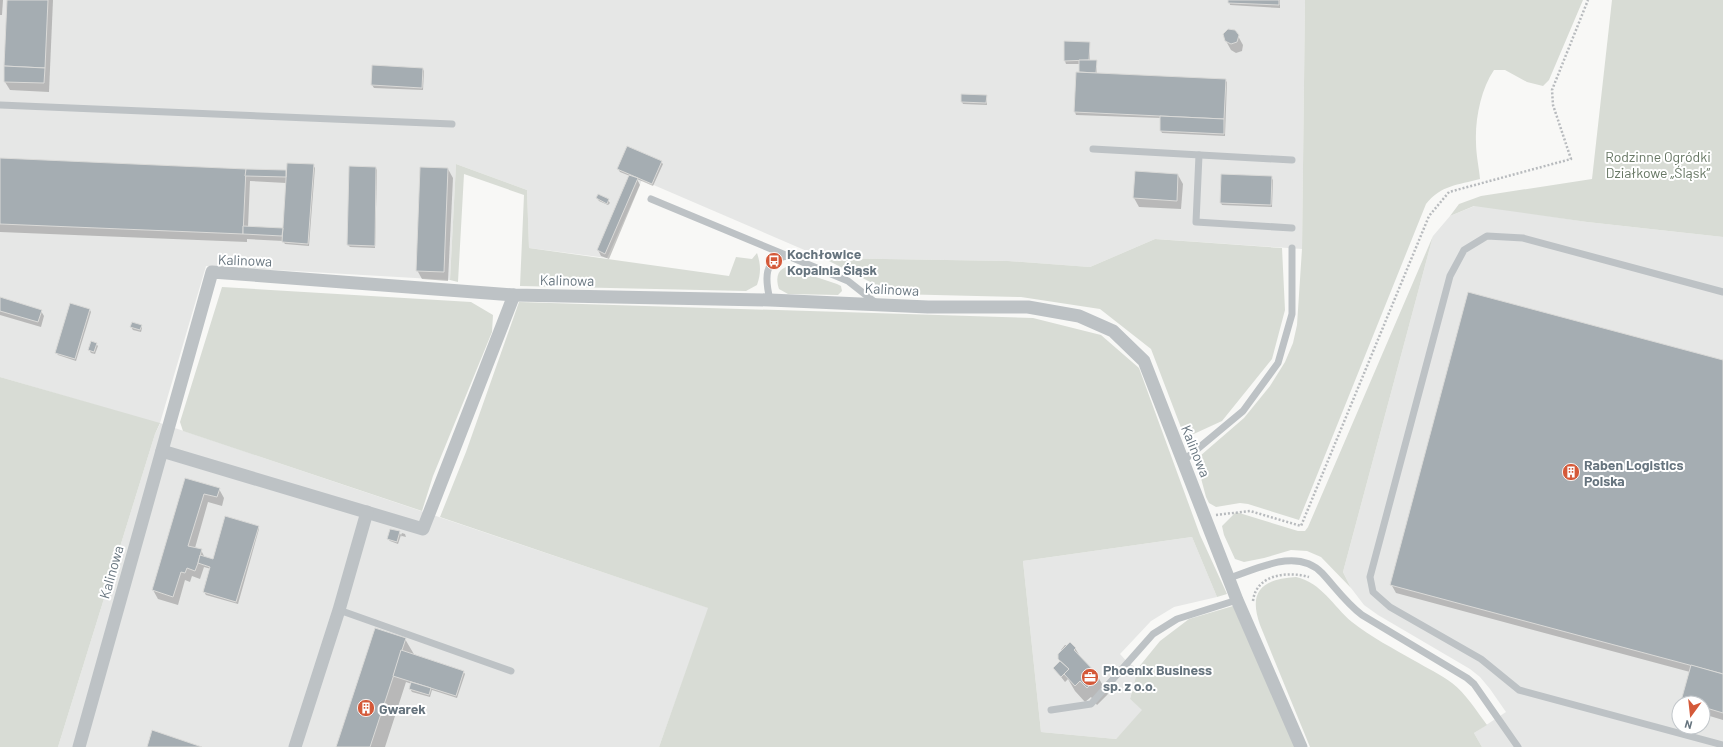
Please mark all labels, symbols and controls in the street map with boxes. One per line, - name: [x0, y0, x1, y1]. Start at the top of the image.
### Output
- park label: Rodzinne Ogródki Działkowe „Śląsk”: [1605, 148, 1711, 181]
- place label: Kochłowice Kopalnia Śląsk: [787, 245, 877, 278]
- street label: Kalinowa: [218, 251, 272, 269]
- bus stop icon: Kochłowice Kopalnia Śląsk: [764, 251, 784, 271]
- street label: Kalinowa: [540, 271, 594, 289]
- street label: Kalinowa: [864, 279, 920, 299]
- street label: Kalinowa: [1178, 423, 1214, 479]
- place label: Raben Logistics Polska: [1584, 456, 1684, 489]
- building icon: Raben Logistics Polska: [1561, 462, 1581, 482]
- street label: Kalinowa: [95, 544, 127, 600]
- place label: Phoenix Business sp. z o.o.: [1103, 661, 1212, 694]
- office icon: Phoenix Business sp. z o.o.: [1080, 667, 1100, 687]
- north arrow: [1671, 695, 1711, 735]
- building icon: Gwarek: [356, 698, 376, 718]
- place label: Gwarek: [379, 700, 426, 717]
- text: N: [1683, 718, 1694, 732]

